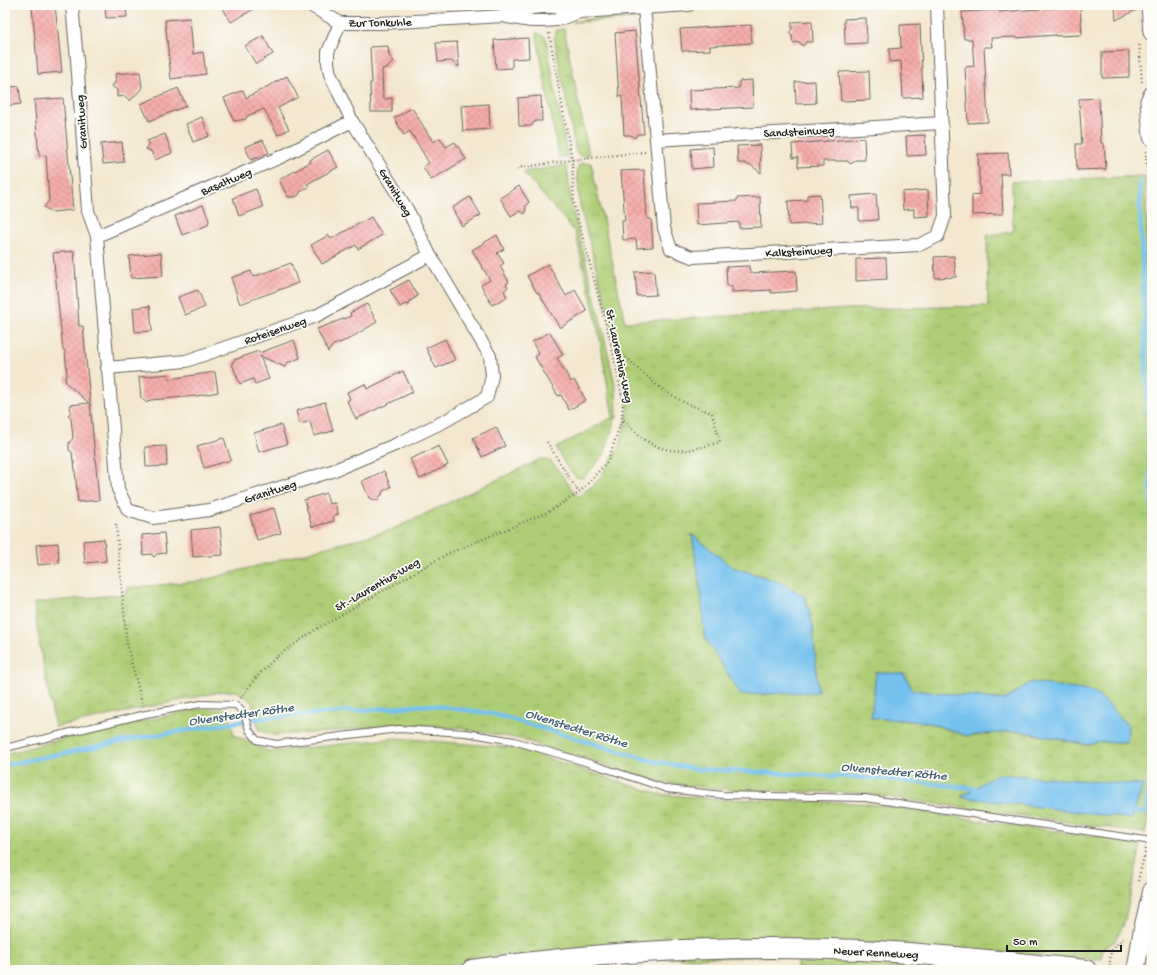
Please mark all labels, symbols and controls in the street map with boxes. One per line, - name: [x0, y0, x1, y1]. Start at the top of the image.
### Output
- street label: Zur Tonkuhle: [348, 16, 413, 32]
- street label: Granitweg: [74, 94, 92, 149]
- street label: Sandsteinweg: [763, 124, 835, 142]
- street label: Basaltweg: [198, 166, 254, 200]
- street label: Granitweg: [374, 166, 414, 220]
- street label: Kalksteinweg: [765, 244, 833, 262]
- street label: St.-Laurentius-Weg: [601, 308, 635, 405]
- street label: Roteisenweg: [243, 315, 309, 349]
- street label: Granitweg: [243, 478, 299, 508]
- street label: St.-Laurentius-Weg: [333, 556, 423, 616]
- water label: Olvenstedter Röthe: [188, 700, 296, 730]
- water label: Olvenstedter Röthe: [523, 707, 630, 752]
- water label: Olvenstedter Röthe: [840, 760, 949, 785]
- scale bar: [1007, 927, 1121, 953]
- text: 50 m: [1013, 936, 1038, 950]
- street label: Neuer Renneweg: [833, 945, 919, 963]

